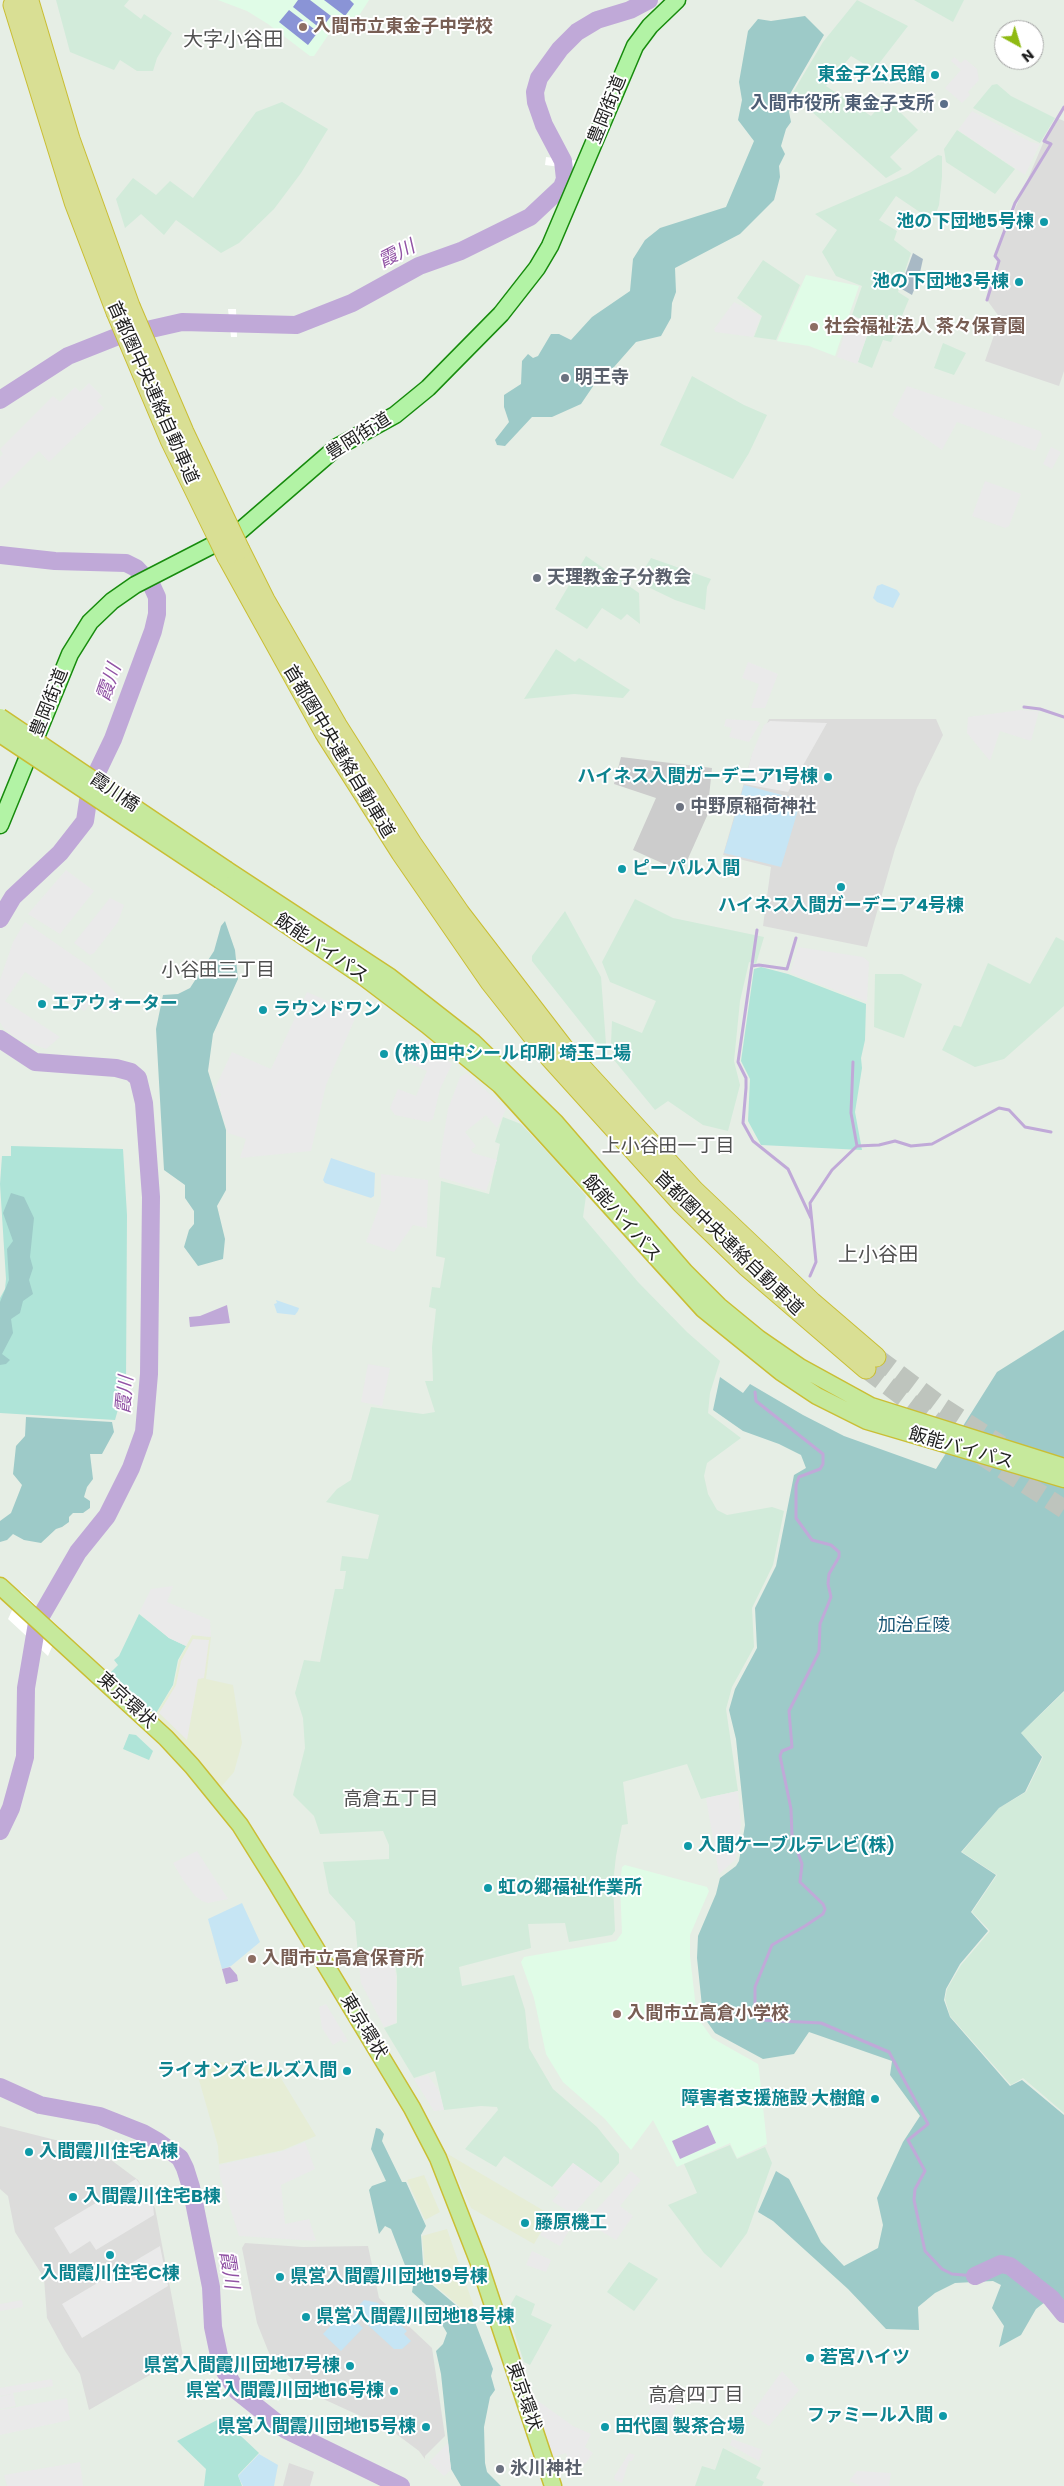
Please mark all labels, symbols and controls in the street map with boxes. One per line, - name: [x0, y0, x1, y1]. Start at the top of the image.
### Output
- place label: 入間市立東金子中学校: [313, 16, 493, 38]
- north arrow: [994, 20, 1044, 70]
- marker: 入間市立東金子中学校: [297, 21, 309, 33]
- district label: 大字小谷田: [183, 29, 283, 53]
- text: N: [1017, 45, 1038, 67]
- place label: 東金子公民館: [817, 64, 925, 86]
- marker: 東金子公民館: [929, 69, 941, 81]
- street label: 豊岡街道: [585, 73, 631, 147]
- place label: 入間市役所 東金子支所: [750, 93, 934, 115]
- marker: 入間市役所 東金子支所: [938, 98, 950, 110]
- place label: 池の下団地5号棟: [896, 211, 1034, 233]
- marker: 池の下団地5号棟: [1038, 216, 1050, 228]
- water label: 霞川: [375, 236, 419, 274]
- place label: 池の下団地3号棟: [872, 271, 1009, 293]
- marker: 池の下団地3号棟: [1013, 276, 1025, 288]
- street label: 首都圏中央連絡自動車道: [102, 298, 202, 488]
- place label: 社会福祉法人 茶々保育園: [824, 316, 1026, 338]
- marker: 社会福祉法人 茶々保育園: [808, 321, 820, 333]
- place label: 明王寺: [575, 367, 629, 389]
- marker: 明王寺: [559, 372, 571, 384]
- street label: 豊岡街道: [323, 409, 395, 465]
- place label: 天理教金子分教会: [547, 567, 691, 589]
- marker: 天理教金子分教会: [531, 572, 543, 584]
- water label: 霞川: [93, 661, 127, 705]
- street label: 首都圏中央連絡自動車道: [278, 662, 398, 842]
- street label: 豊岡街道: [27, 666, 73, 740]
- place label: ハイネス入間ガーデニア1号棟: [577, 766, 818, 788]
- street label: 霞川橋: [86, 769, 142, 817]
- marker: ハイネス入間ガーデニア1号棟: [822, 771, 834, 783]
- place label: 中野原稲荷神社: [690, 796, 816, 818]
- marker: 中野原稲荷神社: [674, 801, 686, 813]
- place label: ピーパル入間: [632, 858, 740, 880]
- marker: ピーパル入間: [616, 863, 628, 875]
- marker: ハイネス入間ガーデニア4号棟: [835, 881, 847, 893]
- place label: ハイネス入間ガーデニア4号棟: [718, 895, 964, 917]
- street label: 飯能バイパス: [270, 910, 372, 988]
- district label: 小谷田三丁目: [161, 960, 275, 982]
- place label: エアウォーター: [52, 993, 178, 1015]
- marker: エアウォーター: [36, 998, 48, 1010]
- place label: ラウンドワン: [273, 999, 381, 1021]
- marker: ラウンドワン: [257, 1004, 269, 1016]
- place label: (株)田中シール印刷 埼玉工場: [394, 1043, 631, 1065]
- marker: (株)田中シール印刷 埼玉工場: [378, 1048, 390, 1060]
- district label: 上小谷田一丁目: [602, 1136, 734, 1158]
- street label: 首都圏中央連絡自動車道: [649, 1167, 807, 1321]
- street label: 飯能バイパス: [577, 1171, 665, 1267]
- district label: 上小谷田: [838, 1244, 918, 1268]
- water label: 霞川: [113, 1375, 139, 1415]
- street label: 飯能バイパス: [906, 1424, 1016, 1474]
- park label: 加治丘陵: [878, 1615, 950, 1637]
- street label: 東京環状: [92, 1669, 160, 1733]
- district label: 高倉五丁目: [344, 1789, 438, 1811]
- place label: 入間ケーブルテレビ(株): [698, 1835, 895, 1857]
- marker: 入間ケーブルテレビ(株): [682, 1840, 694, 1852]
- place label: 虹の郷福祉作業所: [498, 1877, 642, 1899]
- marker: 虹の郷福祉作業所: [482, 1882, 494, 1894]
- place label: 入間市立高倉保育所: [262, 1948, 424, 1970]
- marker: 入間市立高倉保育所: [246, 1953, 258, 1965]
- street label: 東京環状: [335, 1991, 391, 2063]
- place label: 入間市立高倉小学校: [627, 2003, 789, 2025]
- marker: 入間市立高倉小学校: [611, 2008, 623, 2020]
- place label: ライオンズヒルズ入間: [157, 2060, 337, 2082]
- marker: ライオンズヒルズ入間: [341, 2065, 353, 2077]
- place label: 障害者支援施設 大樹館: [681, 2088, 865, 2110]
- marker: 障害者支援施設 大樹館: [869, 2093, 881, 2105]
- place label: 入間霞川住宅A棟: [39, 2141, 178, 2163]
- marker: 入間霞川住宅A棟: [23, 2146, 35, 2158]
- place label: 入間霞川住宅B棟: [83, 2186, 221, 2208]
- marker: 入間霞川住宅B棟: [67, 2191, 79, 2203]
- place label: 藤原機工: [535, 2212, 607, 2234]
- marker: 藤原機工: [519, 2217, 531, 2229]
- marker: 入間霞川住宅C棟: [104, 2249, 116, 2261]
- water label: 霞川: [214, 2249, 242, 2291]
- place label: 入間霞川住宅C棟: [40, 2263, 180, 2285]
- place label: 県営入間霞川団地19号棟: [290, 2266, 488, 2288]
- marker: 県営入間霞川団地19号棟: [274, 2271, 286, 2283]
- place label: 県営入間霞川団地18号棟: [316, 2306, 514, 2328]
- marker: 県営入間霞川団地18号棟: [300, 2311, 312, 2323]
- place label: 若宮ハイツ: [820, 2347, 910, 2369]
- marker: 若宮ハイツ: [804, 2352, 816, 2364]
- place label: 県営入間霞川団地17号棟: [144, 2355, 340, 2377]
- street label: 東京環状: [501, 2359, 545, 2435]
- marker: 県営入間霞川団地17号棟: [344, 2360, 356, 2372]
- place label: 県営入間霞川団地16号棟: [186, 2380, 384, 2402]
- marker: 県営入間霞川団地16号棟: [388, 2385, 400, 2397]
- district label: 高倉四丁目: [649, 2385, 743, 2407]
- place label: ファミール入間: [807, 2405, 933, 2427]
- marker: ファミール入間: [937, 2410, 949, 2422]
- place label: 県営入間霞川団地15号棟: [218, 2416, 416, 2438]
- place label: 田代園 製茶合場: [615, 2416, 745, 2438]
- marker: 県営入間霞川団地15号棟: [420, 2421, 432, 2433]
- marker: 田代園 製茶合場: [599, 2421, 611, 2433]
- place label: 氷川神社: [510, 2458, 582, 2480]
- marker: 氷川神社: [494, 2463, 506, 2475]

